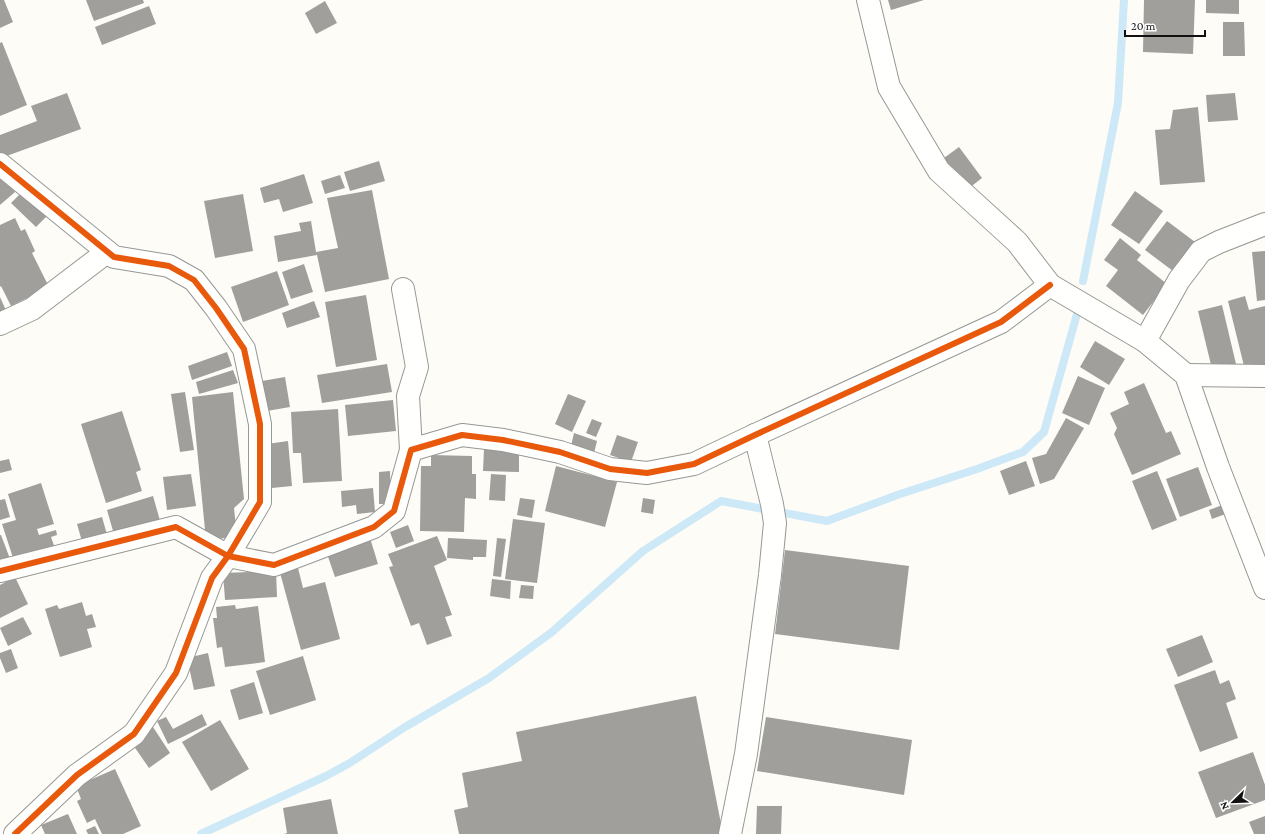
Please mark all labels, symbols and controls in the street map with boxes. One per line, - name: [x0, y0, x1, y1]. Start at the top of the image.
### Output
- scale bar: [1125, 12, 1205, 38]
- text: 20 m: [1131, 19, 1156, 33]
- north arrow: [1213, 782, 1253, 822]
- text: N: [1217, 800, 1231, 812]

